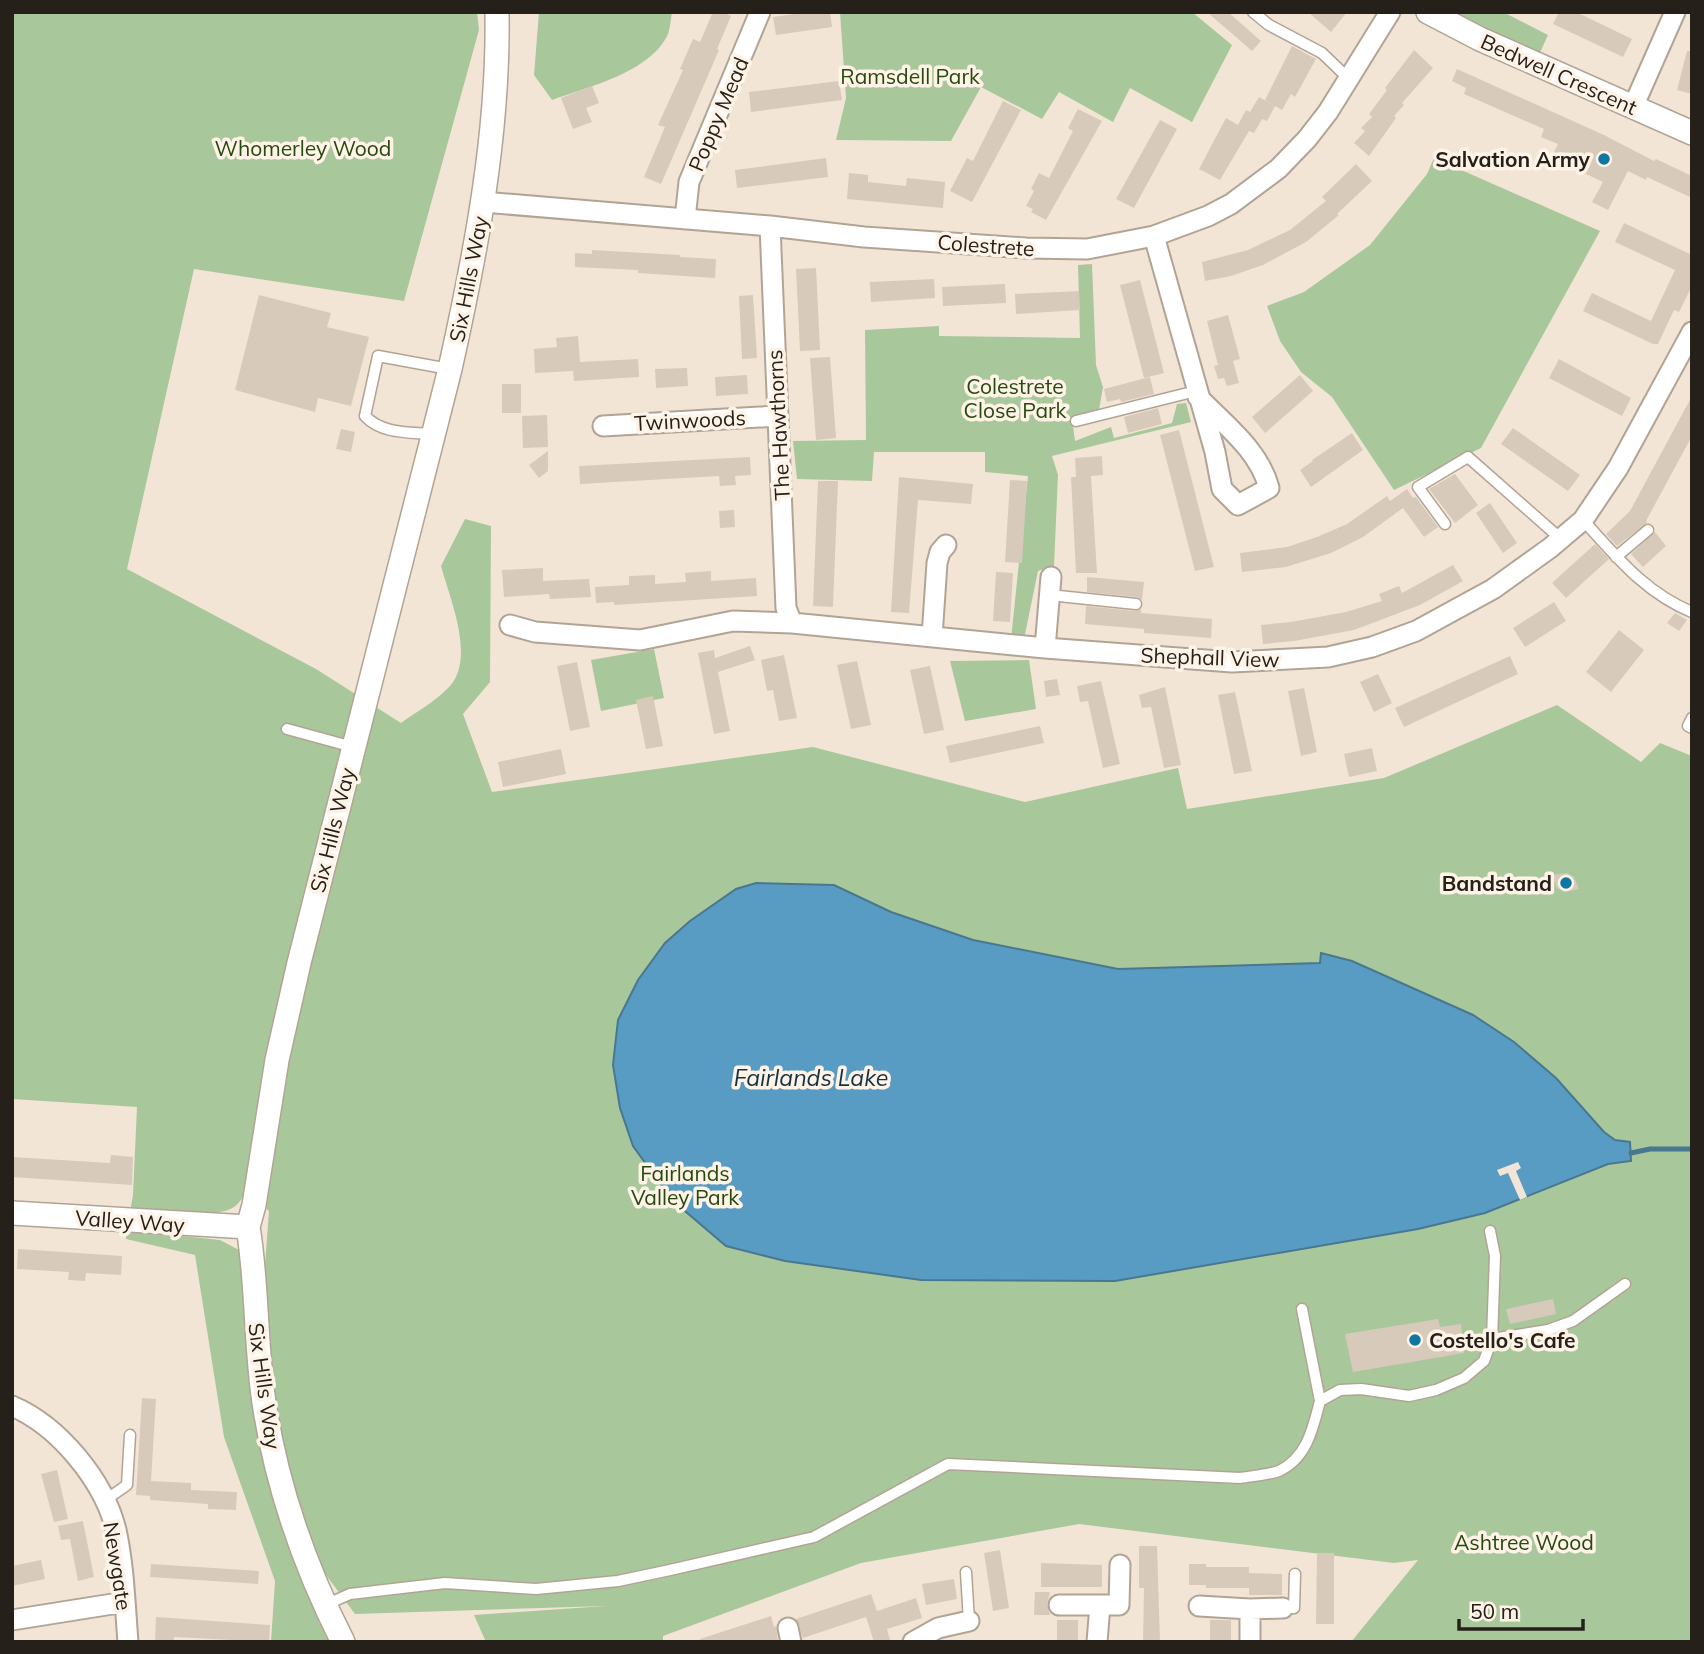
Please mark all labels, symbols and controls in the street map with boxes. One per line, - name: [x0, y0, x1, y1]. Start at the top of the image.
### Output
- street label: Bedwell Crescent: [1477, 28, 1641, 120]
- street label: Poppy Mead: [682, 53, 754, 175]
- park label: Ramsdell Park: [840, 63, 980, 89]
- park label: Whomerley Wood: [215, 135, 391, 161]
- place label: Salvation Army: [1435, 146, 1591, 172]
- marker: Salvation Army: [1596, 151, 1612, 167]
- street label: Six Hills Way: [443, 214, 493, 344]
- street label: Colestrete: [937, 229, 1035, 261]
- street label: The Hawthorns: [761, 349, 795, 501]
- park label: Colestrete Close Park: [964, 373, 1067, 423]
- street label: Twinwoods: [633, 404, 747, 436]
- street label: Shephall View: [1140, 642, 1280, 672]
- street label: Six Hills Way: [304, 765, 360, 895]
- place label: Bandstand: [1442, 870, 1552, 896]
- marker: Bandstand: [1558, 875, 1574, 891]
- water label: Fairlands Lake: [734, 1063, 888, 1092]
- park label: Fairlands Valley Park: [631, 1160, 739, 1210]
- street label: Valley Way: [74, 1204, 186, 1238]
- street label: Six Hills Way: [243, 1321, 287, 1451]
- place label: Costello's Cafe: [1429, 1327, 1576, 1353]
- marker: Costello's Cafe: [1407, 1332, 1423, 1348]
- street label: Newgate: [98, 1520, 138, 1612]
- park label: Ashtree Wood: [1454, 1529, 1594, 1555]
- scale bar: [1459, 1588, 1583, 1632]
- text: 50 m: [1470, 1598, 1519, 1624]

